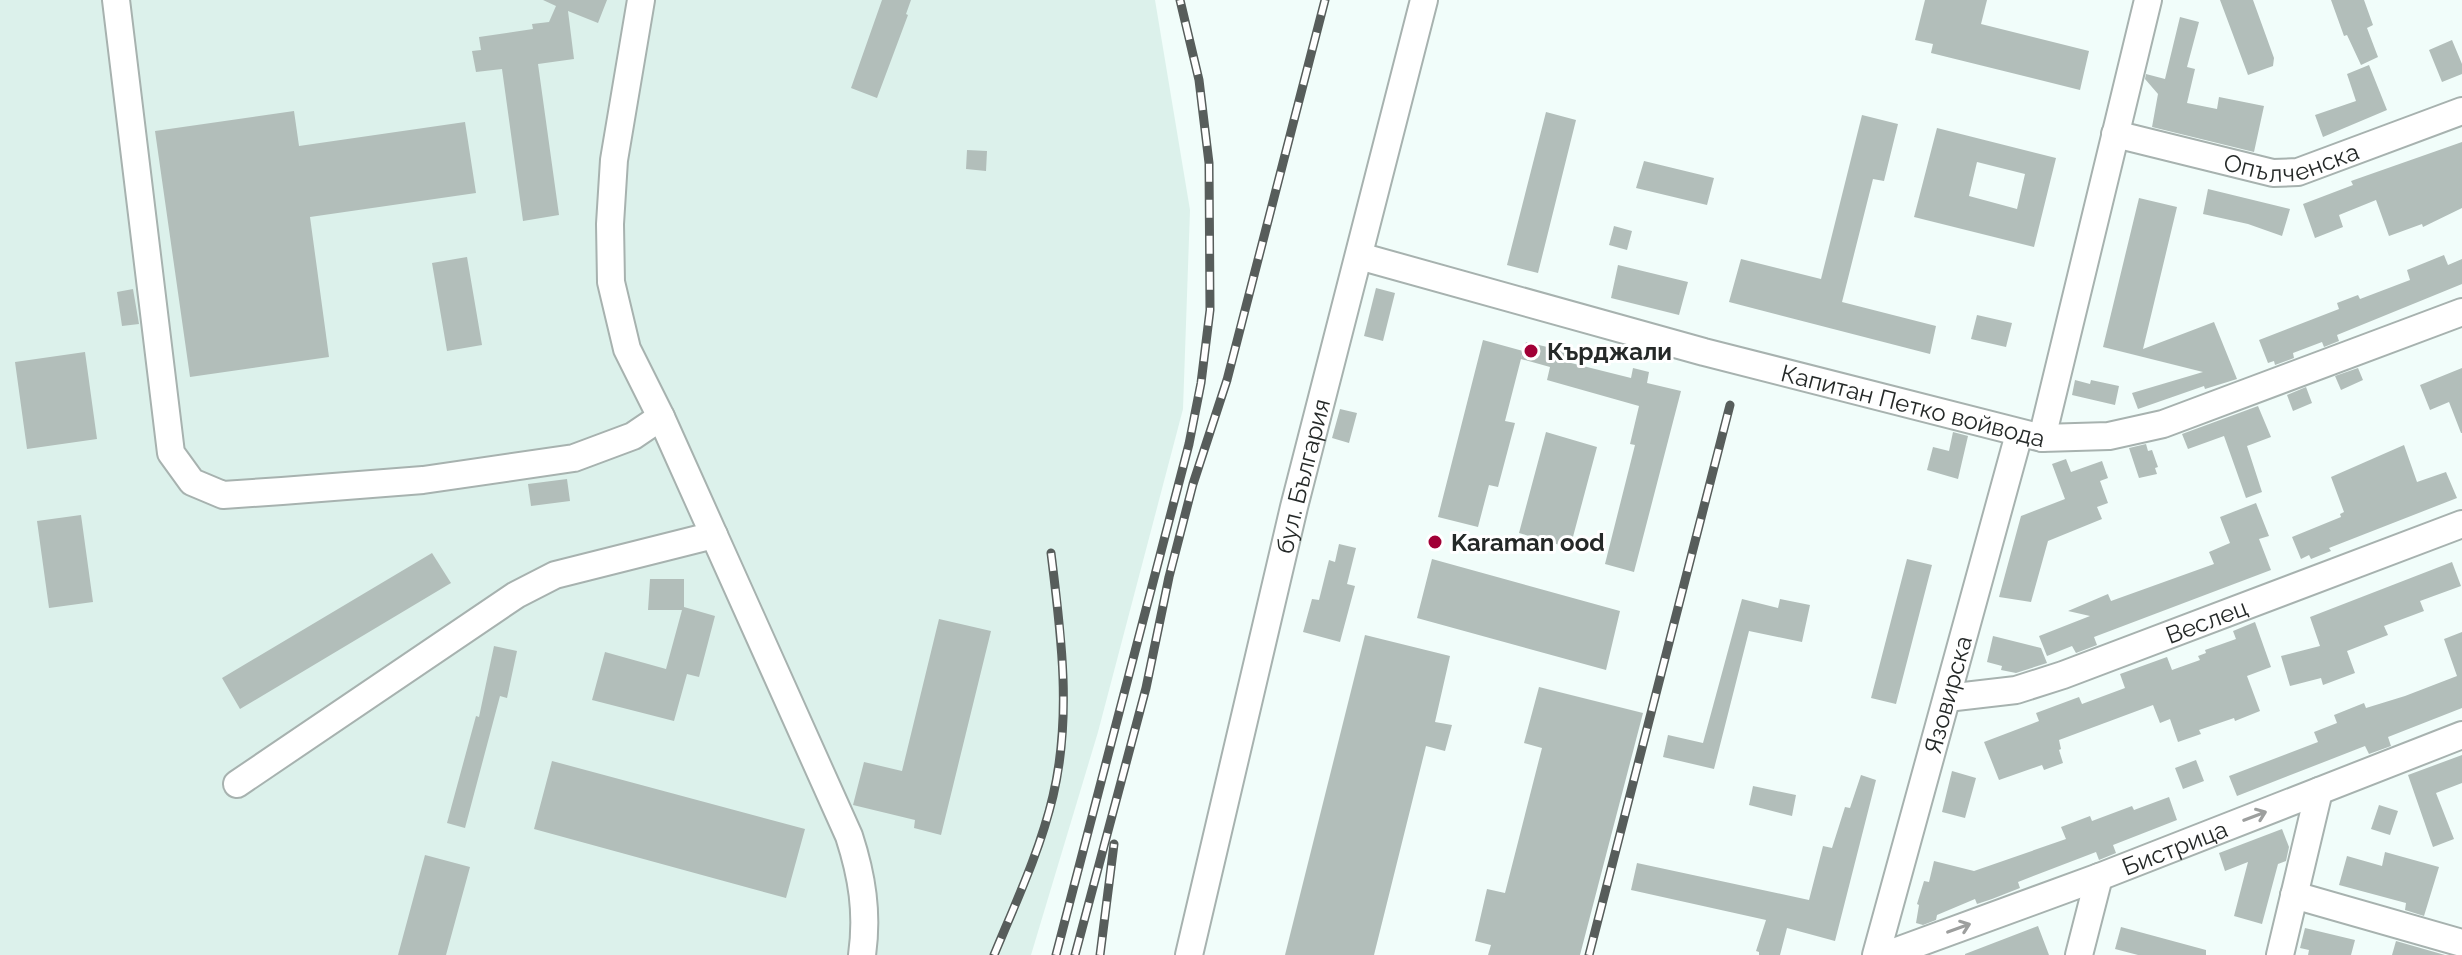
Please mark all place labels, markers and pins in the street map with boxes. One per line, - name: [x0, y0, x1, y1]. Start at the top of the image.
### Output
- place label: Кърджали: [1547, 337, 1672, 366]
- marker: Кърджали: [1522, 342, 1540, 360]
- place label: Karaman ood: [1451, 528, 1605, 557]
- marker: Karaman ood: [1426, 533, 1444, 551]

